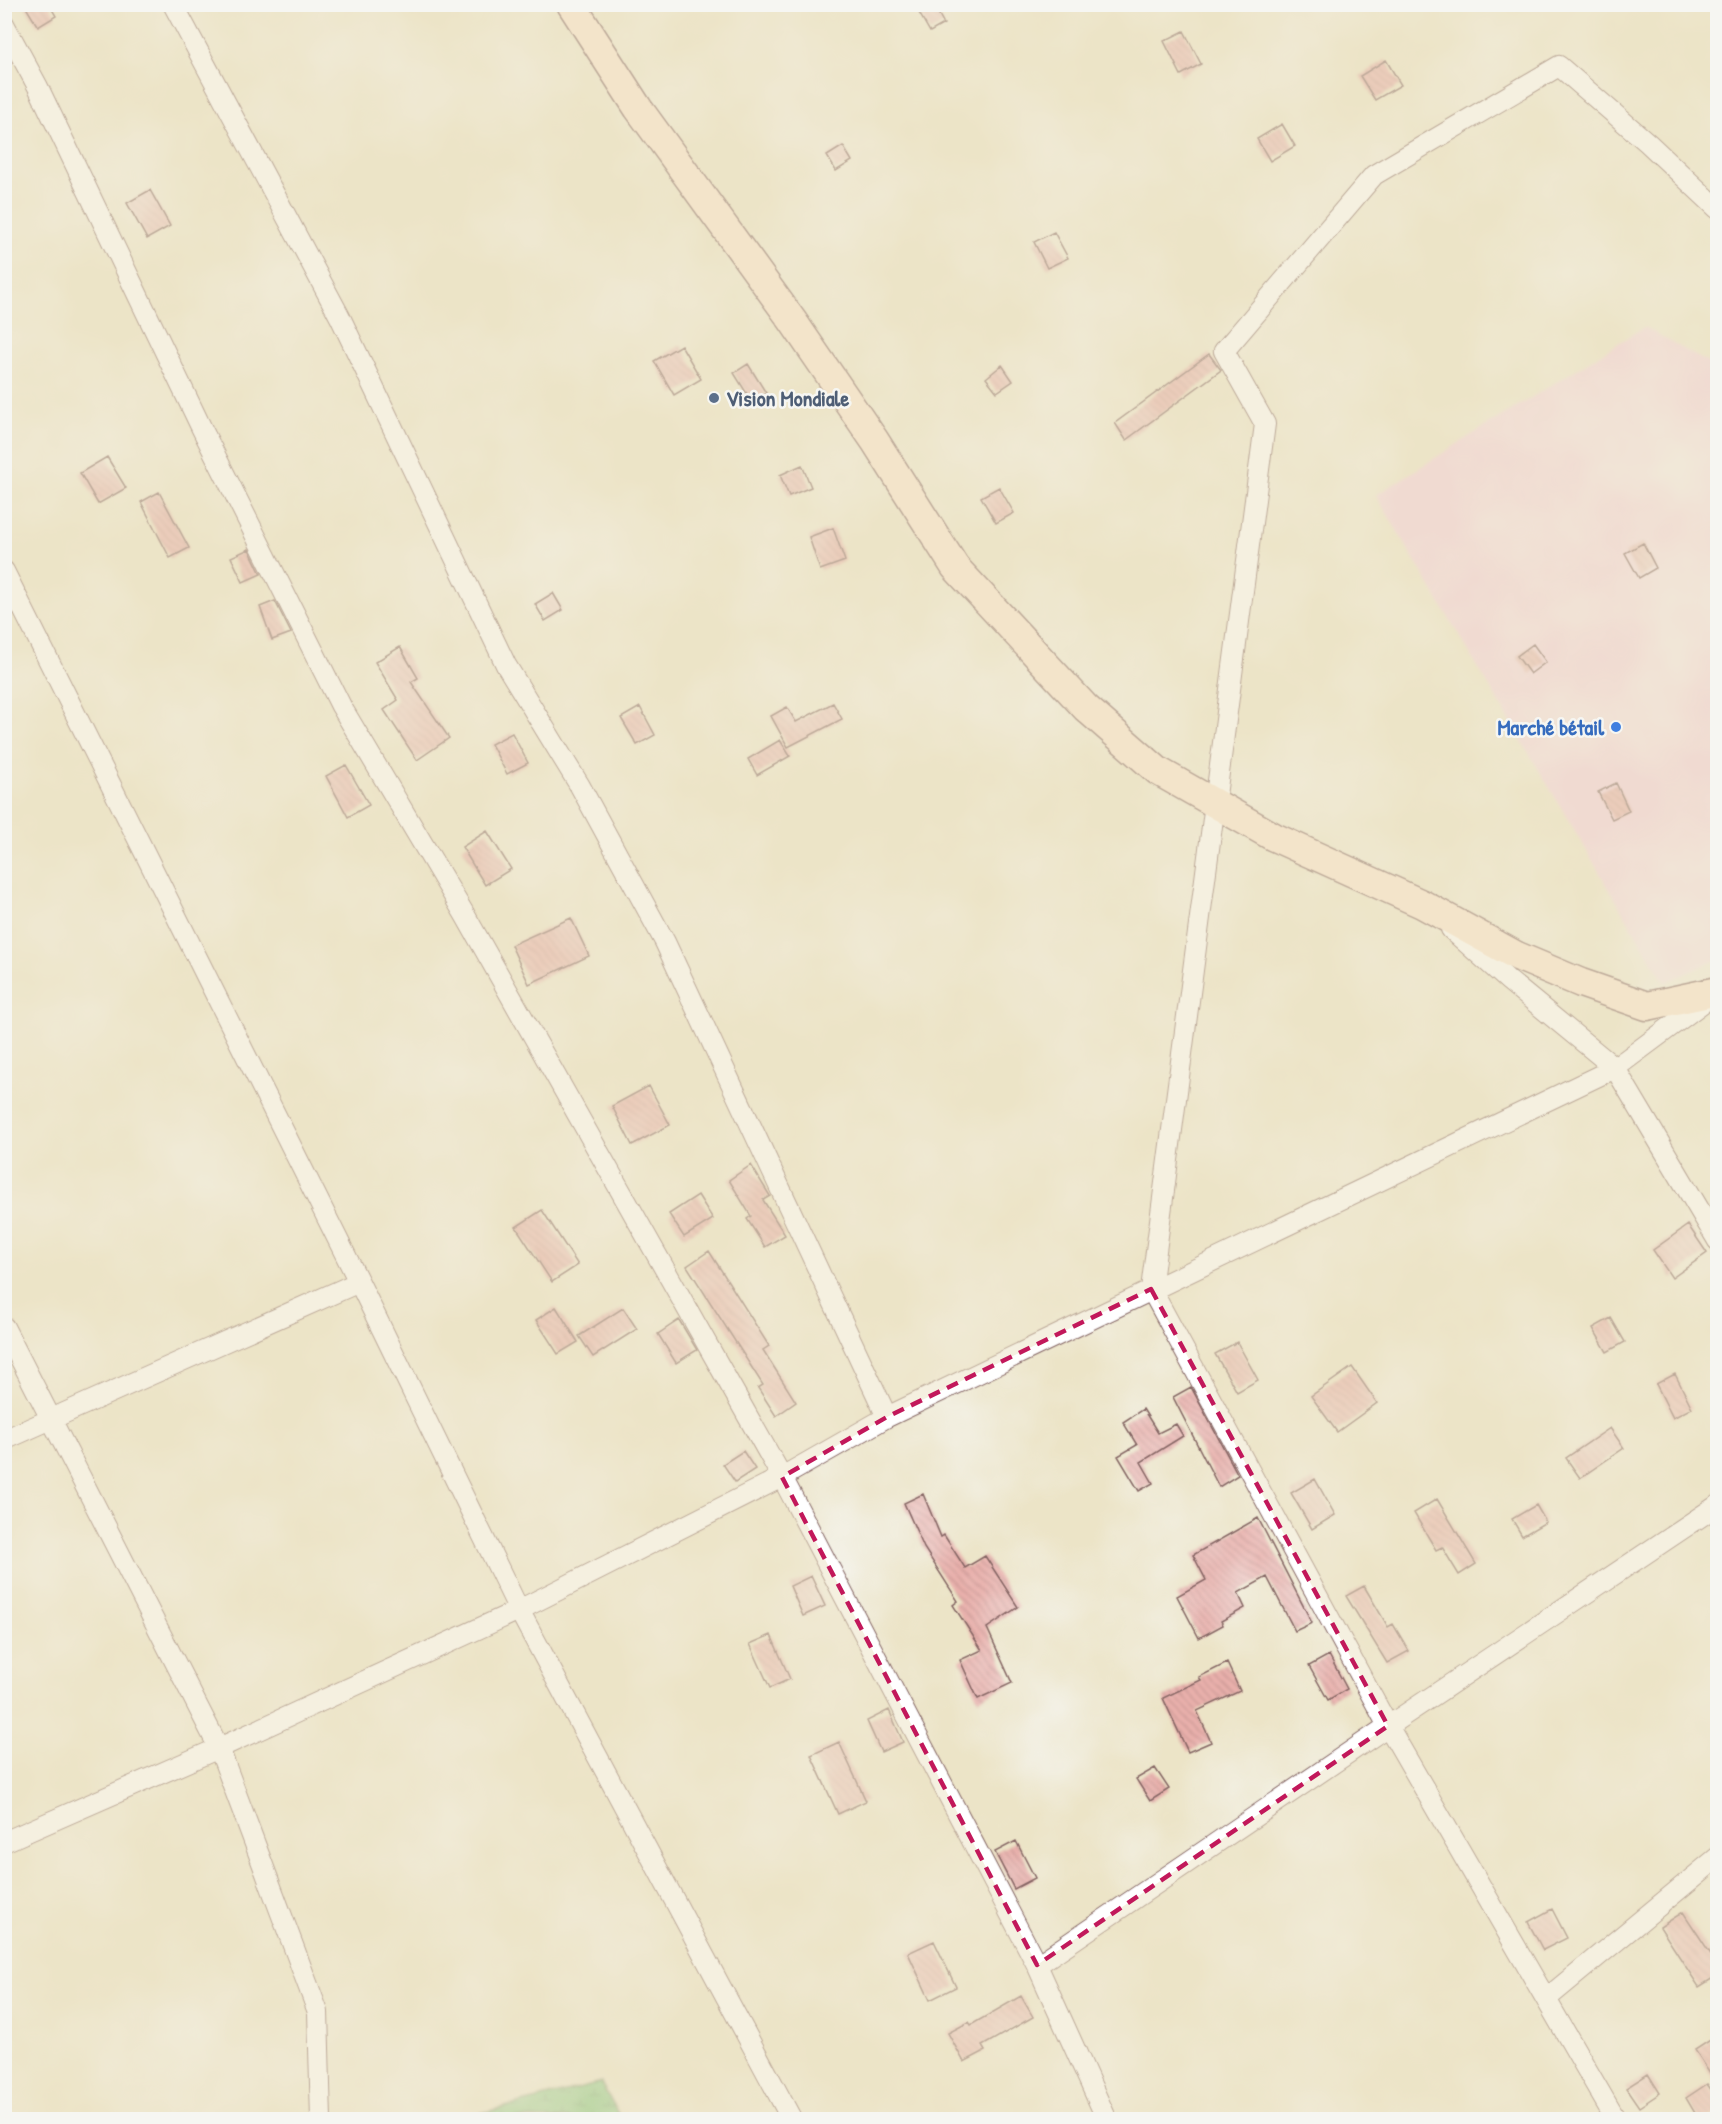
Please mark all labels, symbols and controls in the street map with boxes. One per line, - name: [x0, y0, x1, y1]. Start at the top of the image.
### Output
- place label: Vision Mondiale: [726, 383, 849, 413]
- marker: Vision Mondiale: [707, 391, 721, 405]
- place label: Marché bétail: [1497, 712, 1605, 742]
- marker: Marché bétail: [1609, 720, 1623, 734]

